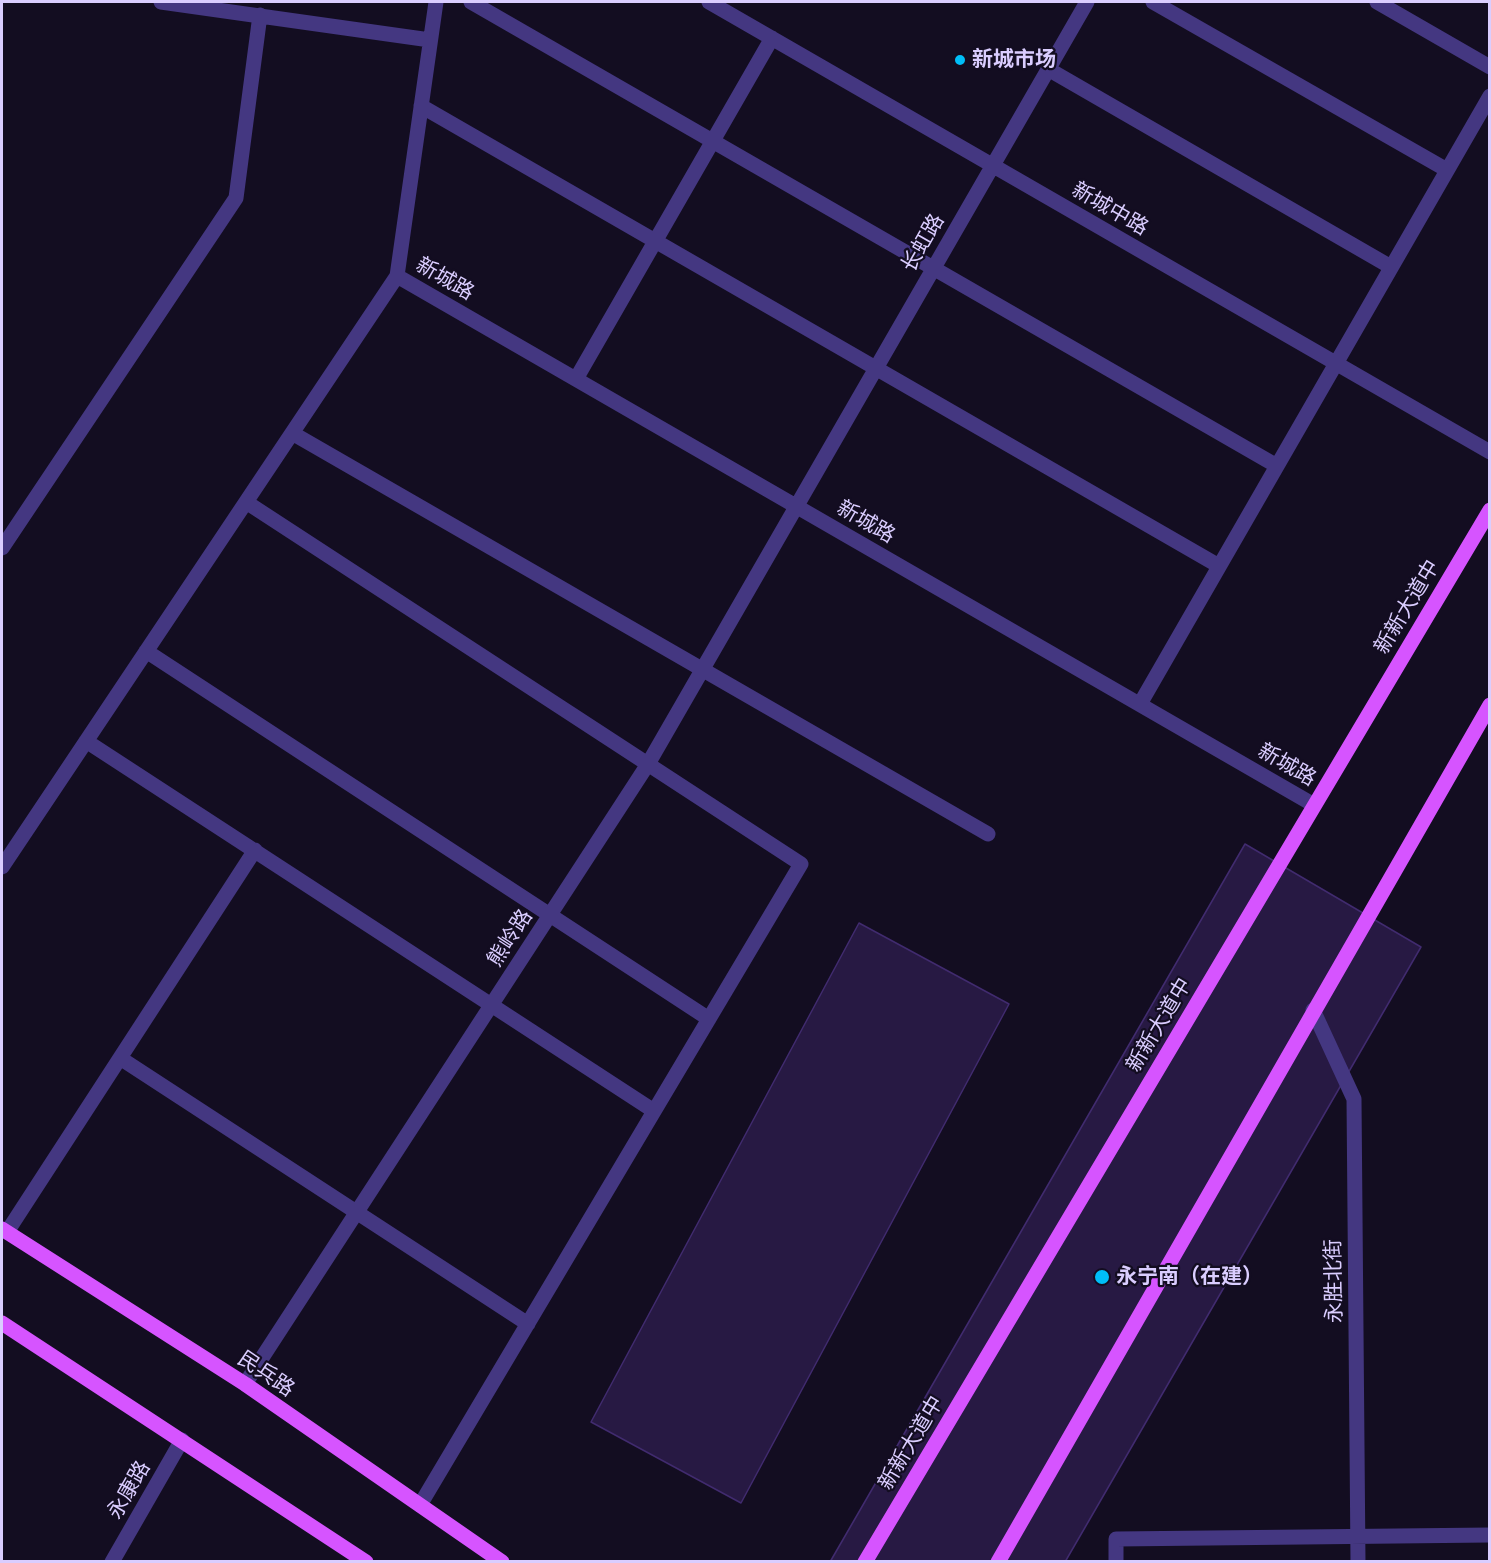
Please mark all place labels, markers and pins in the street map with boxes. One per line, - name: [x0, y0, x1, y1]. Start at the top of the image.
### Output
- place label: 新城市场: [972, 47, 1056, 73]
- marker: 新城市场: [953, 53, 967, 67]
- place label: 永宁南（在建）: [1116, 1264, 1263, 1290]
- marker: 永宁南（在建）: [1093, 1268, 1111, 1286]

